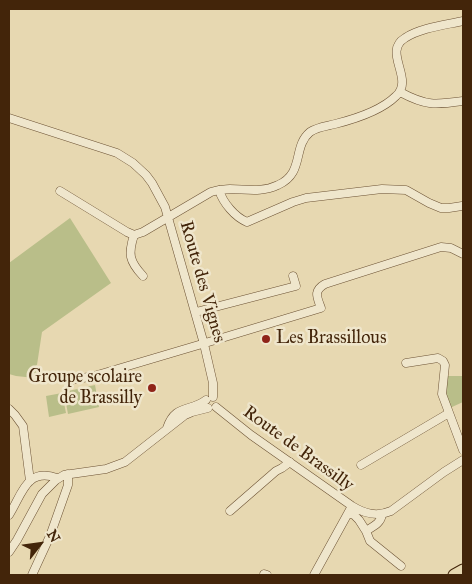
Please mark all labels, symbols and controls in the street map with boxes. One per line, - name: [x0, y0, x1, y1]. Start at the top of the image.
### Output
- street label: Route des Vignes: [174, 219, 230, 345]
- place label: Les Brassillous: [276, 328, 387, 350]
- marker: Les Brassillous: [260, 333, 272, 345]
- place label: Groupe scolaire de Brassilly: [28, 367, 142, 409]
- marker: Groupe scolaire de Brassilly: [146, 382, 158, 394]
- street label: Route de Brassilly: [238, 402, 358, 496]
- north arrow: [15, 519, 65, 569]
- text: N: [43, 527, 64, 546]

